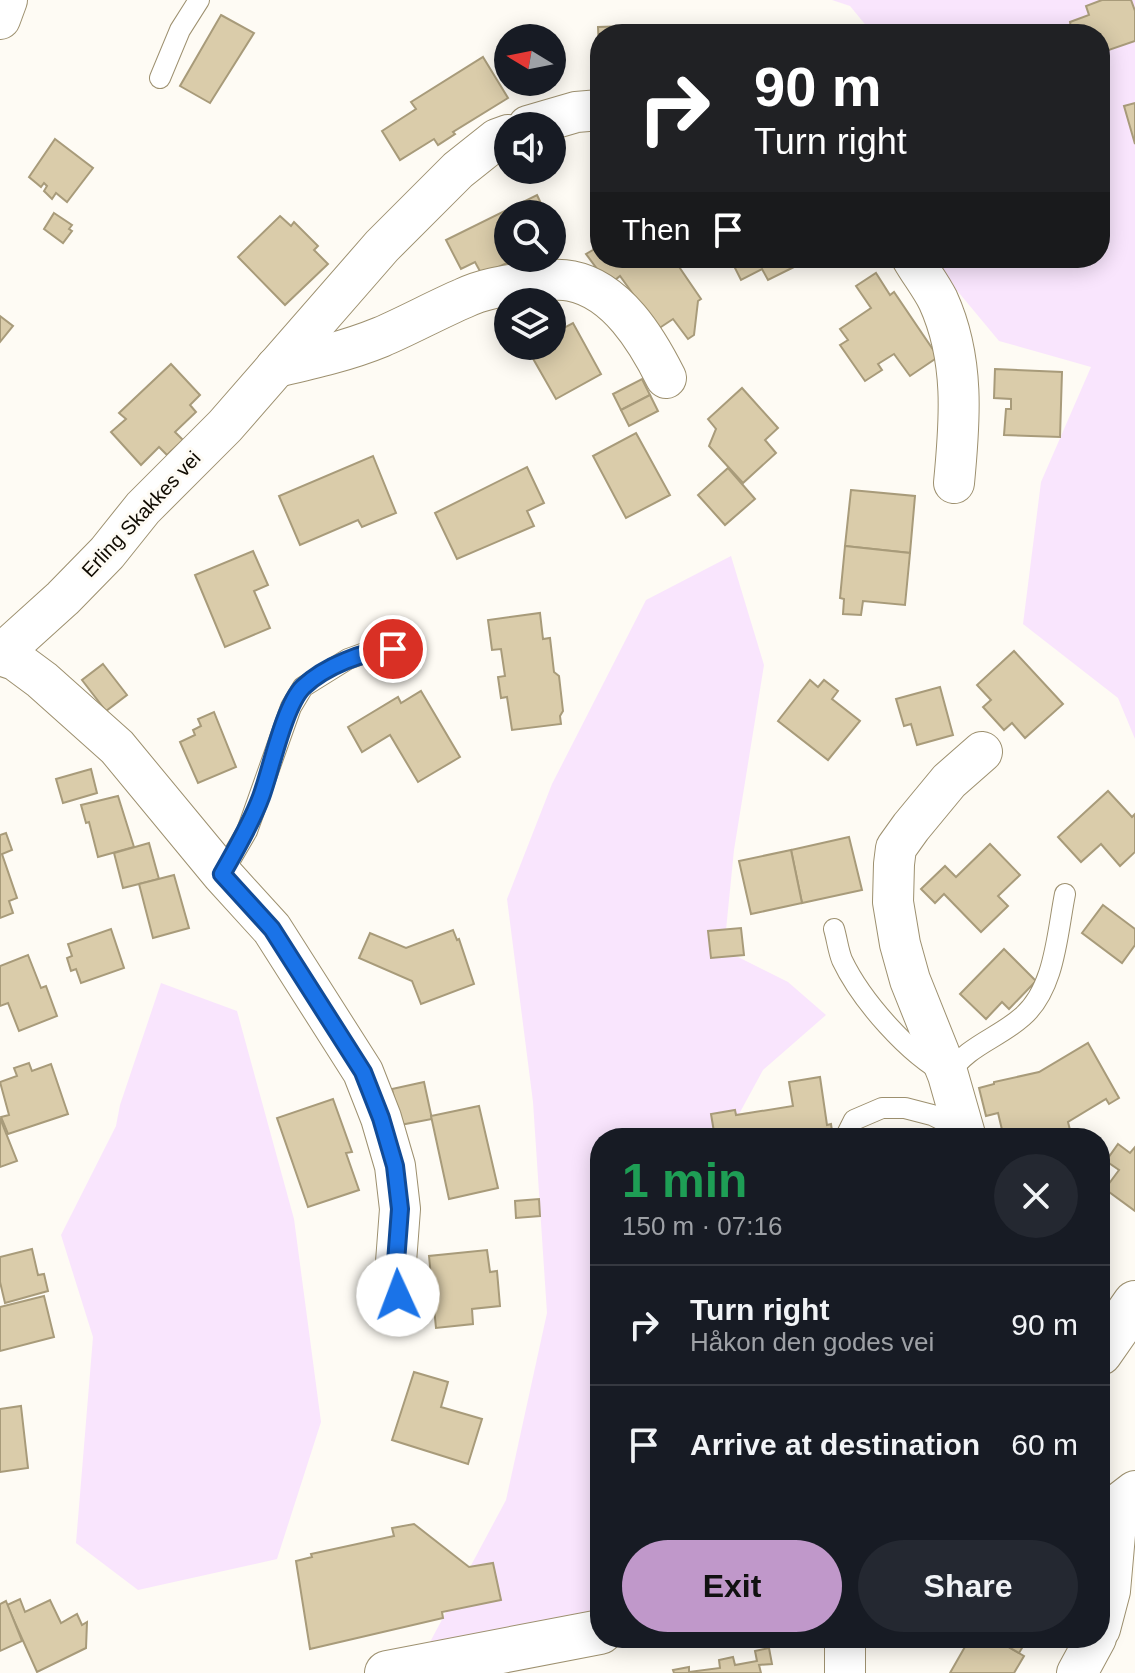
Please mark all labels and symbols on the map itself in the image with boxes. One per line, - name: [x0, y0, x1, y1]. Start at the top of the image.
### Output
- north arrow: [494, 24, 566, 96]
- street label: Erling Skakkes vei: [77, 447, 205, 581]
- pin: [359, 615, 427, 683]
- position arrow: [356, 1253, 440, 1337]

